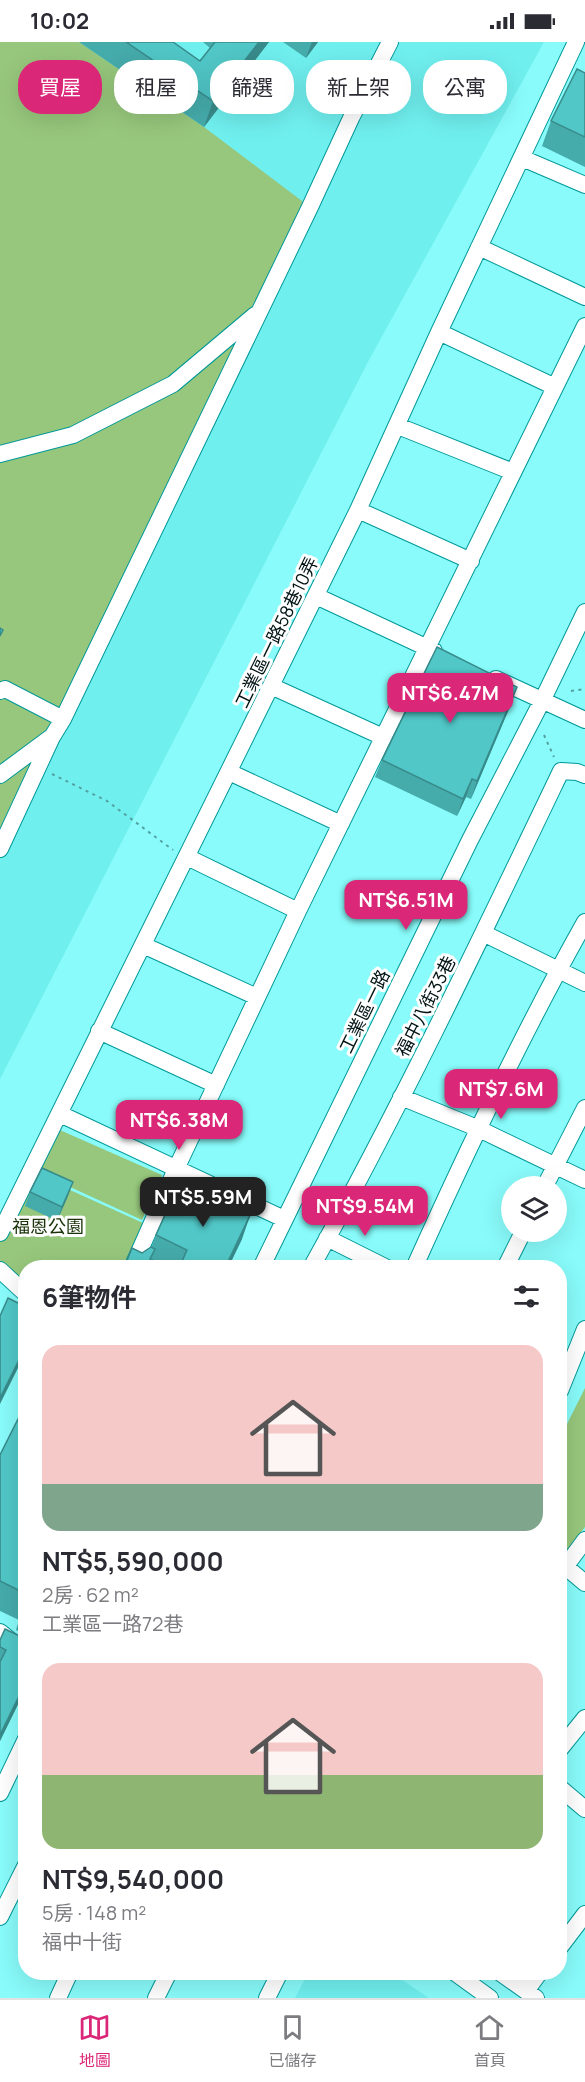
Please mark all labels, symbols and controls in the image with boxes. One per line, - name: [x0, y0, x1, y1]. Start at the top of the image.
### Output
- text: 10:02: [30, 6, 89, 36]
- chip: 買屋: [18, 60, 102, 114]
- chip: 租屋: [114, 60, 198, 114]
- chip: 篩選: [210, 60, 294, 114]
- chip: 新上架: [306, 60, 411, 114]
- chip: 公寓: [423, 60, 507, 114]
- street label: 工業區一路58巷10弄: [229, 553, 323, 711]
- pin: NT$6.47M: [388, 673, 512, 724]
- text: NT$6.47M: [401, 679, 499, 706]
- pin: NT$6.51M: [344, 880, 468, 931]
- text: NT$6.51M: [358, 886, 454, 913]
- street label: 福中八街33巷: [389, 952, 461, 1060]
- street label: 工業區一路: [333, 965, 395, 1057]
- pin: NT$7.6M: [446, 1069, 556, 1120]
- text: NT$7.6M: [459, 1075, 544, 1102]
- pin: NT$6.38M: [117, 1100, 241, 1151]
- text: NT$6.38M: [130, 1106, 228, 1133]
- map controls: [501, 1176, 567, 1242]
- button: layers: [501, 1176, 567, 1242]
- pin: NT$5.59M: [141, 1177, 265, 1228]
- text: NT$5.59M: [154, 1183, 252, 1210]
- pin: NT$9.54M: [303, 1186, 427, 1237]
- text: NT$9.54M: [316, 1192, 414, 1219]
- park label: 福恩公園: [12, 1214, 84, 1238]
- text: 6筆物件: [42, 1279, 136, 1315]
- icon: filters: [510, 1280, 543, 1313]
- icon: home: [239, 1384, 347, 1492]
- text: NT$5,590,000: [42, 1543, 224, 1579]
- text: 2房 · 62 m²: [42, 1581, 139, 1608]
- text: 工業區一路72巷: [42, 1610, 183, 1637]
- icon: home: [239, 1702, 347, 1810]
- text: NT$9,540,000: [42, 1861, 224, 1897]
- text: 5房 · 148 m²: [42, 1899, 146, 1926]
- text: 福中十街: [42, 1928, 122, 1955]
- tab: 地圖: [78, 2011, 111, 2071]
- tab: 已儲存: [268, 2011, 316, 2071]
- tab: 首頁: [473, 2011, 506, 2071]

